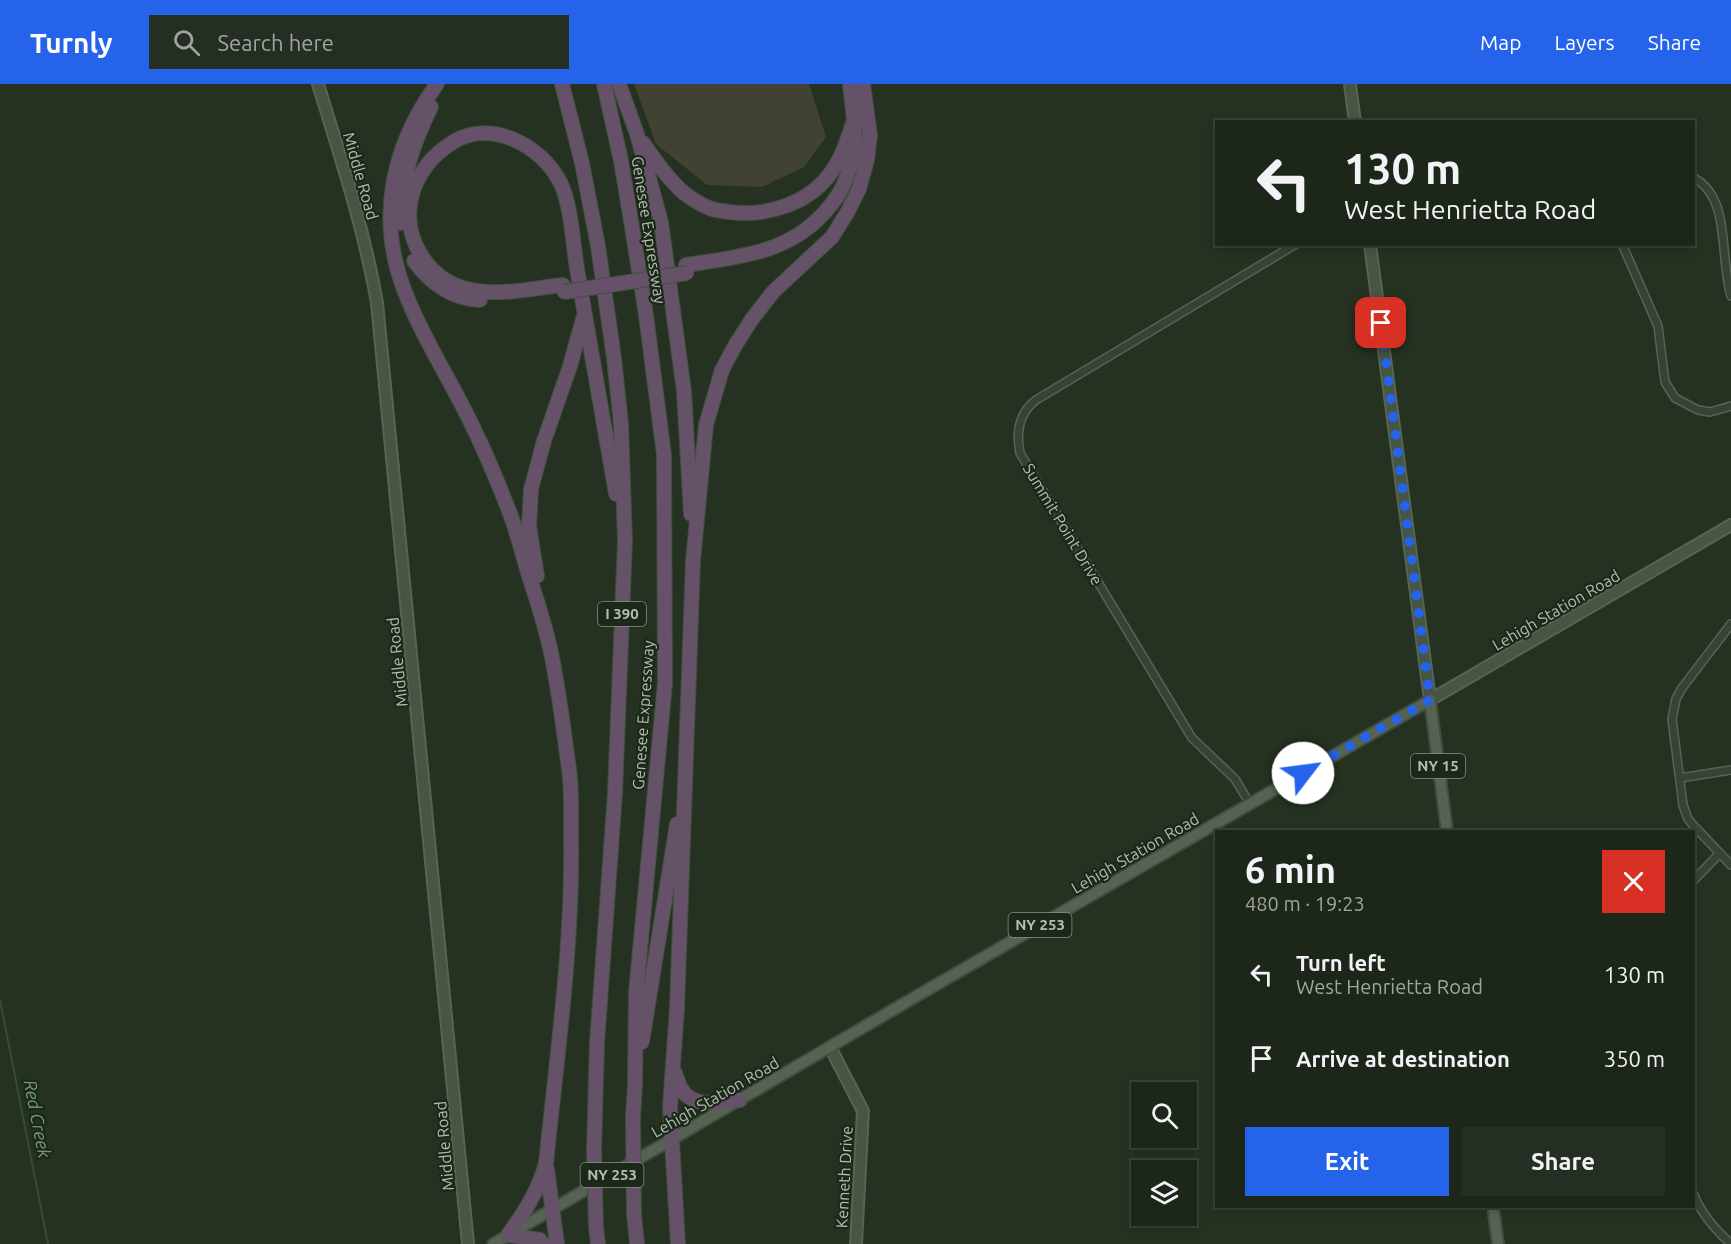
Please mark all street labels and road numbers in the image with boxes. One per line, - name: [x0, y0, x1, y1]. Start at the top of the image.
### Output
- street label: Middle Road: [340, 130, 382, 222]
- street label: Genesee Expressway: [628, 155, 670, 305]
- street label: Summit Point Drive: [1020, 460, 1106, 588]
- street label: Lehigh Station Road: [1489, 566, 1623, 654]
- road number: I 390: [598, 602, 646, 626]
- street label: Middle Road: [383, 616, 411, 708]
- street label: Genesee Expressway: [629, 640, 657, 790]
- road number: NY 15: [1411, 754, 1465, 778]
- street label: Lehigh Station Road: [1068, 809, 1202, 897]
- road number: NY 253: [1008, 913, 1072, 937]
- street label: Lehigh Station Road: [648, 1053, 782, 1141]
- street label: Middle Road: [431, 1100, 457, 1192]
- street label: Kenneth Drive: [832, 1125, 856, 1229]
- road number: NY 253: [580, 1163, 644, 1187]

